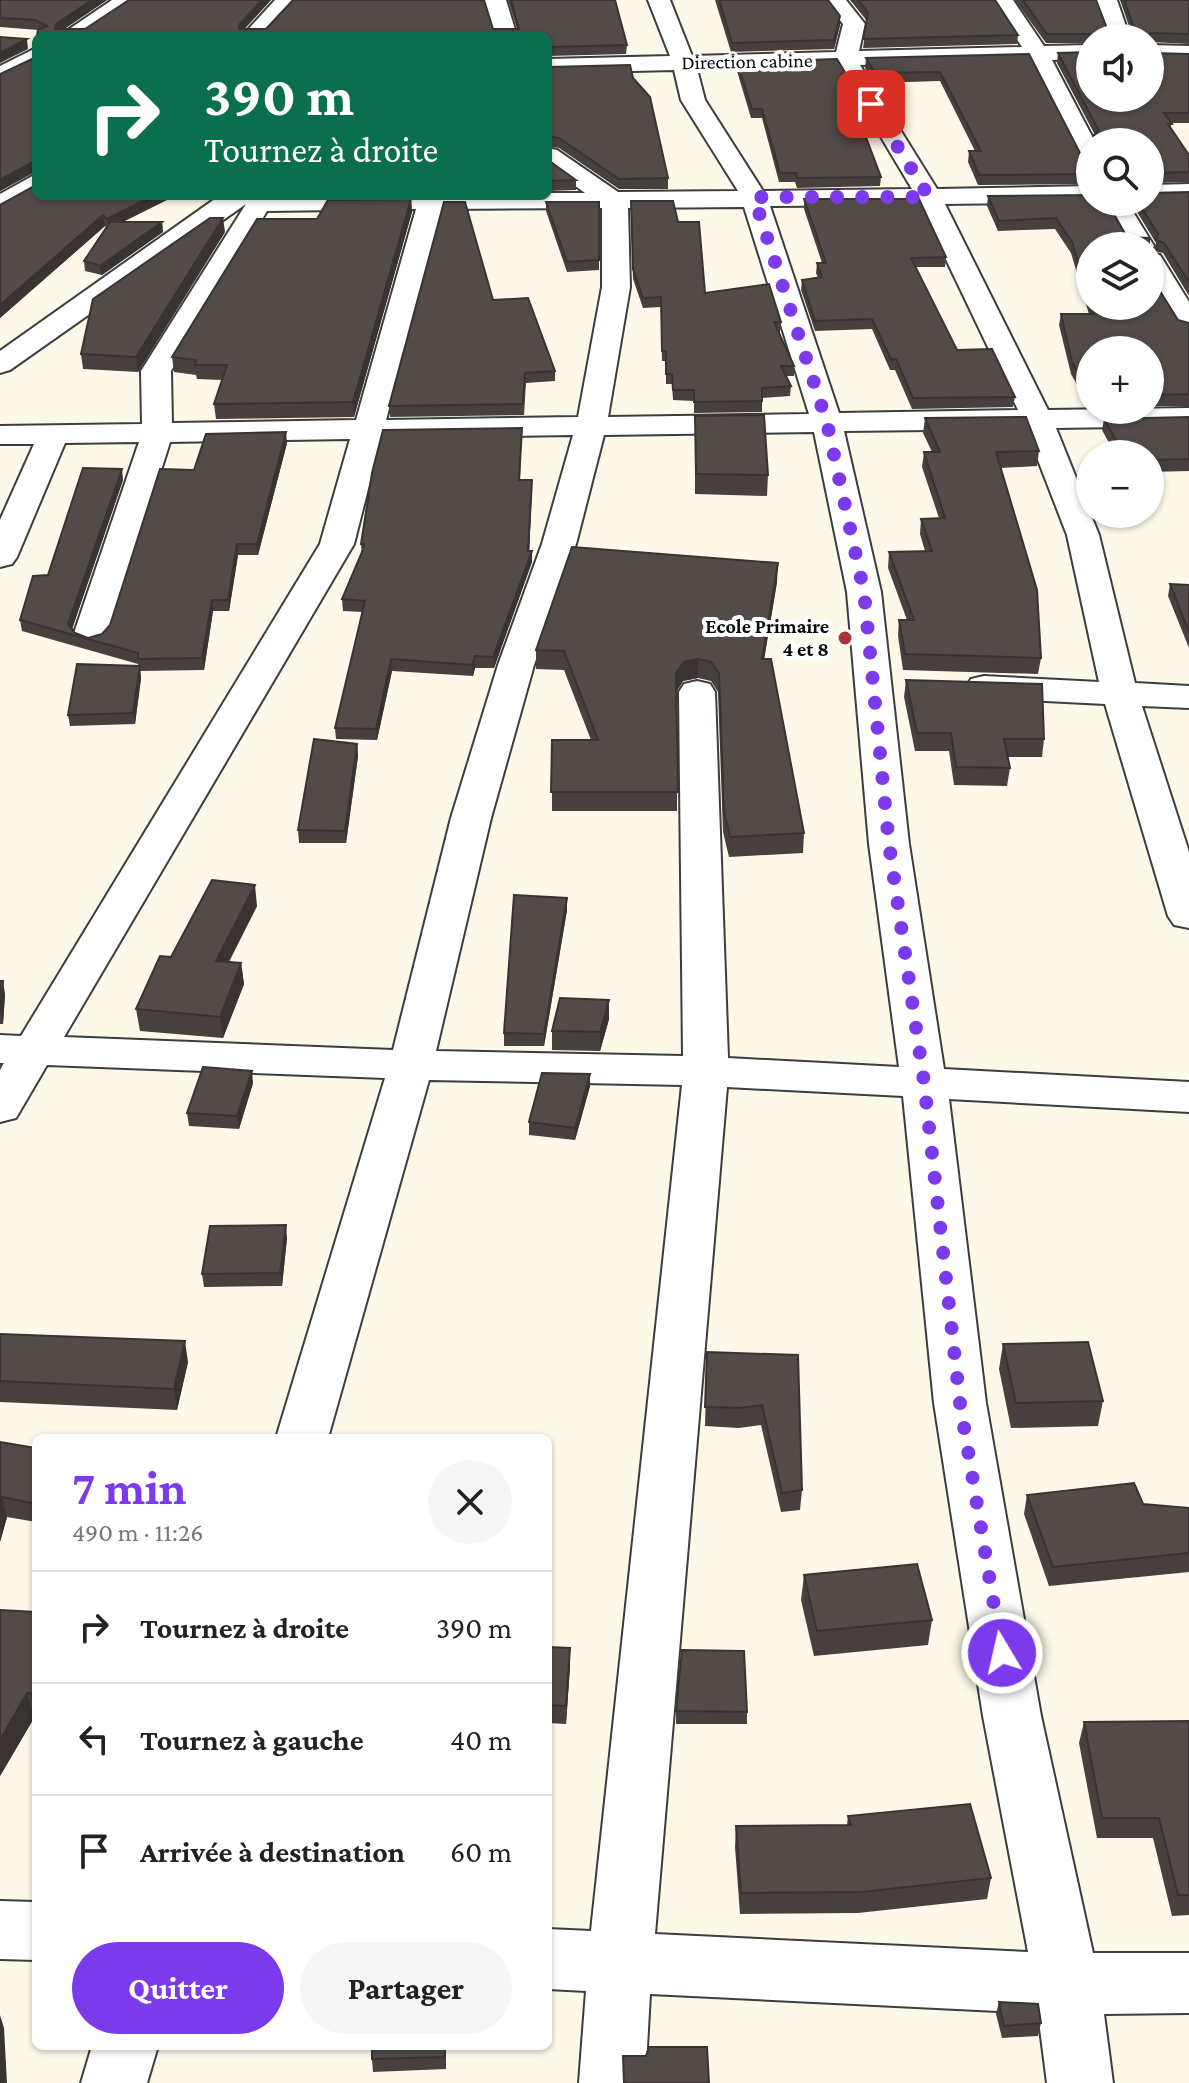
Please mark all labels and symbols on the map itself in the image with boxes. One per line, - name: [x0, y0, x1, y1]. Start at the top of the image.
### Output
- street label: Direction cabine: [681, 49, 813, 73]
- pin: [837, 70, 905, 138]
- place label: Ecole Primaire 4 et 8: [705, 615, 829, 660]
- marker: Ecole Primaire 4 et 8: [836, 629, 854, 647]
- position arrow: [960, 1611, 1044, 1695]

